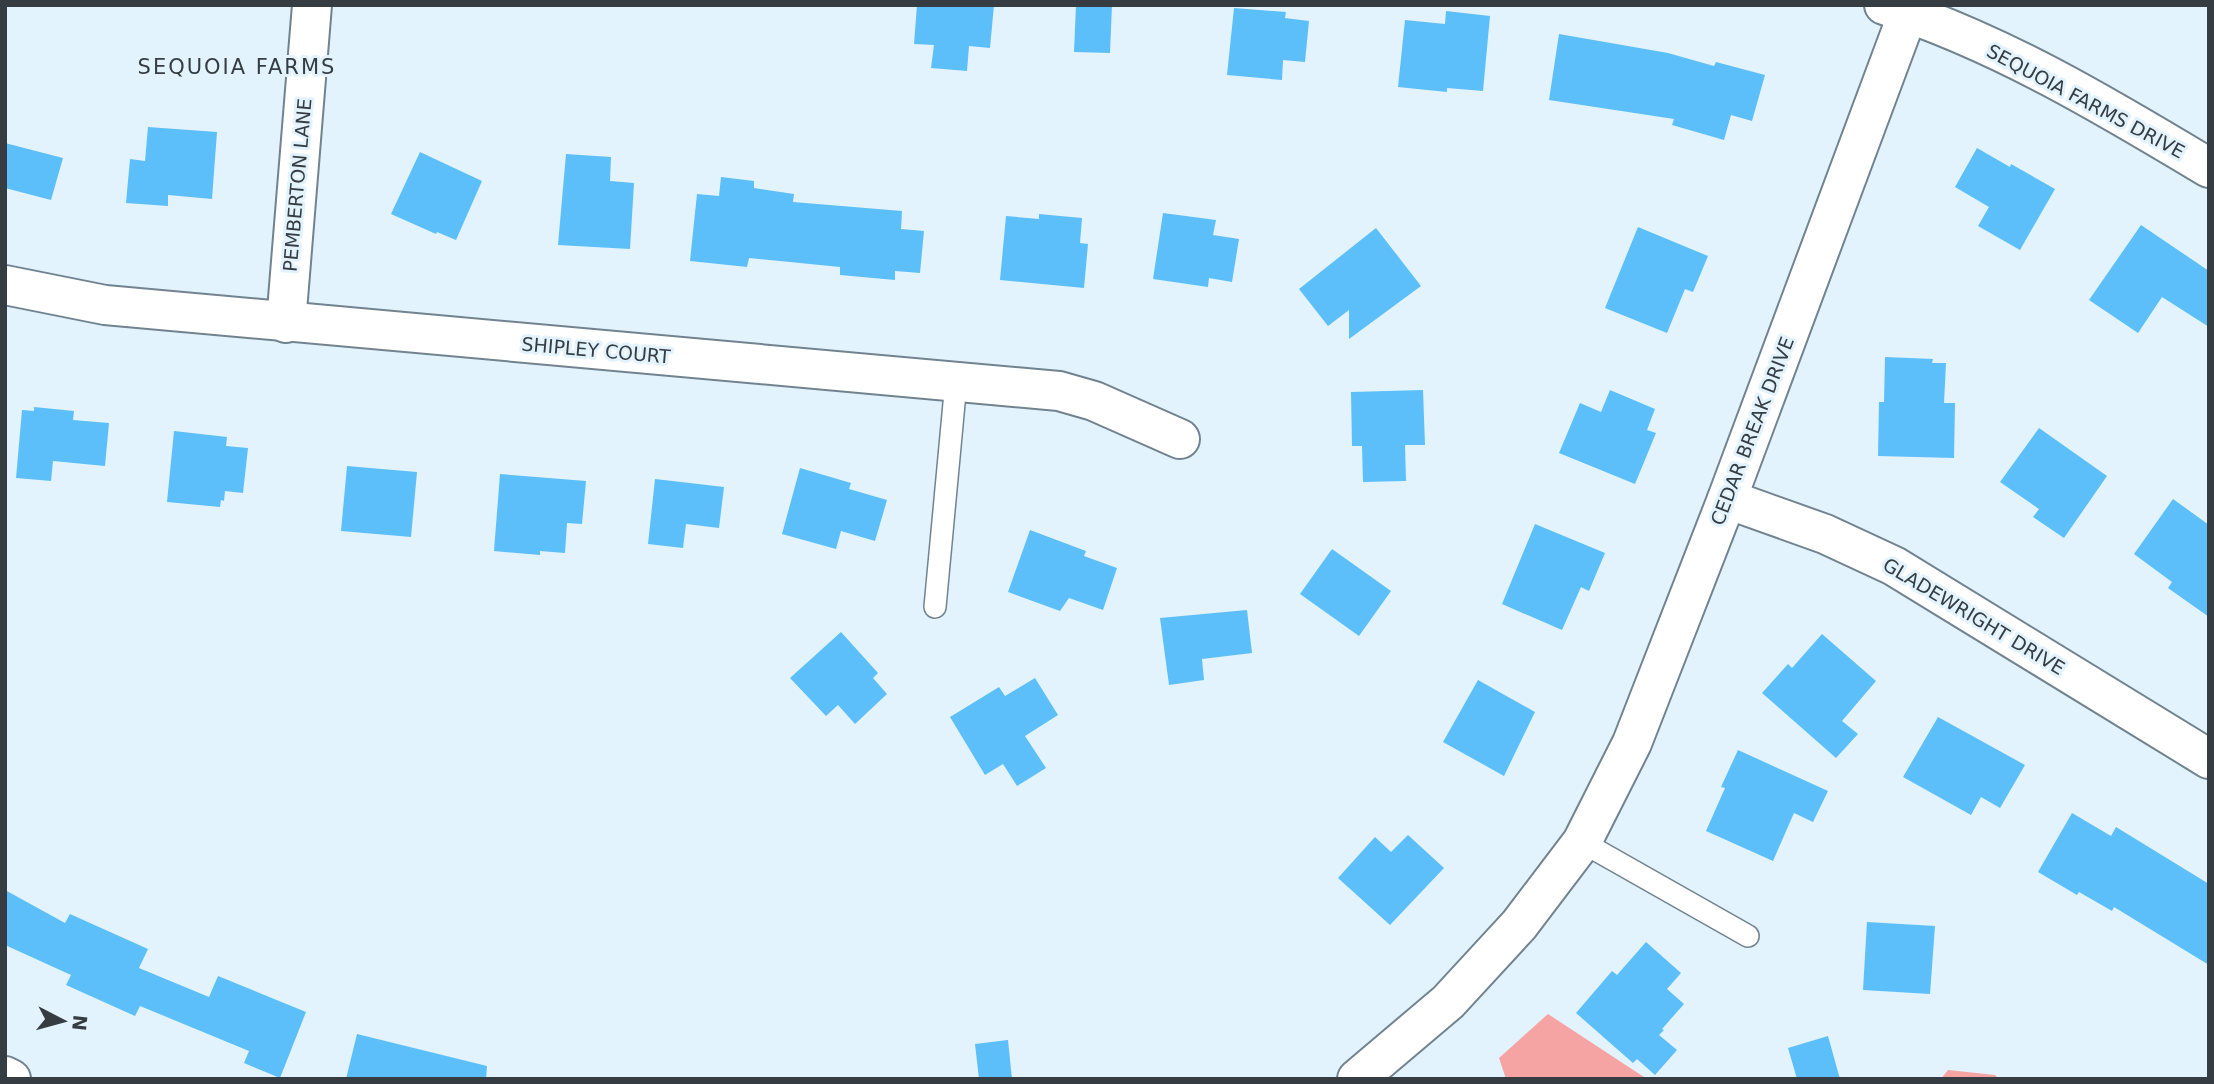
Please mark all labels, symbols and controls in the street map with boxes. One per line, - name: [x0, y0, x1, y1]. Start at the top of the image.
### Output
- street label: SEQUOIA FARMS DRIVE: [1983, 39, 2189, 163]
- district label: SEQUOIA FARMS: [138, 55, 336, 79]
- street label: PEMBERTON LANE: [278, 97, 316, 273]
- street label: SHIPLEY COURT: [521, 333, 672, 367]
- street label: CEDAR BREAK DRIVE: [1706, 334, 1798, 528]
- street label: GLADEWRIGHT DRIVE: [1879, 553, 2069, 679]
- north arrow: [28, 986, 98, 1056]
- text: N: [68, 1014, 92, 1032]

